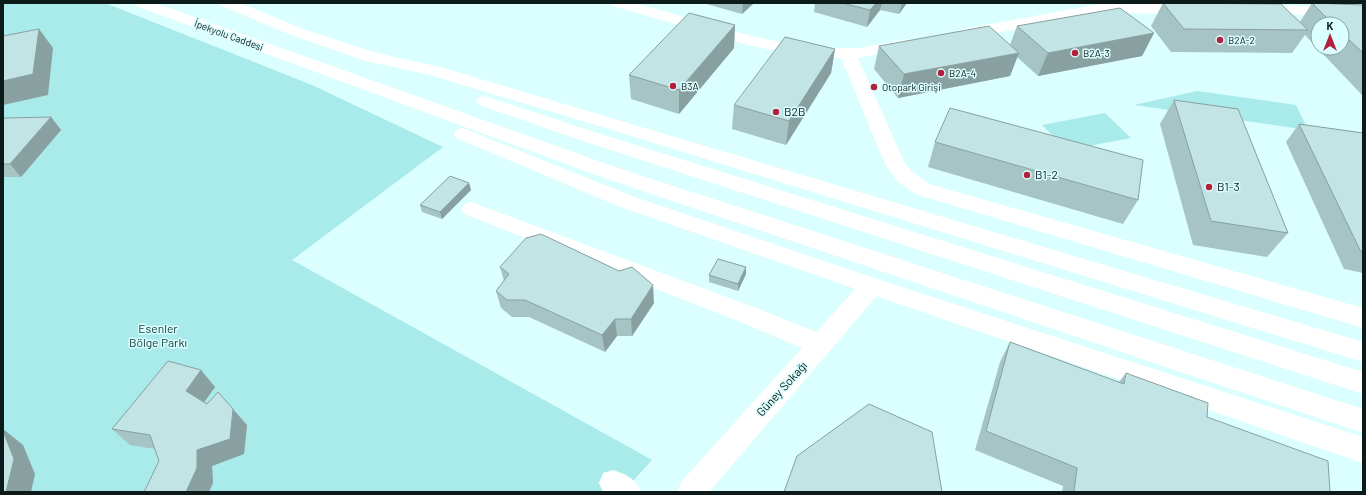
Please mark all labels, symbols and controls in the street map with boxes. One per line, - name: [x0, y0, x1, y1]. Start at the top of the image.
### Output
- north arrow: [1310, 16, 1350, 56]
- street label: İpekyolu Caddesi: [193, 17, 265, 53]
- text: K: [1327, 19, 1334, 32]
- place label: B2A-2: [1228, 34, 1255, 46]
- marker: B2A-2: [1215, 35, 1225, 45]
- place label: B2A-3: [1083, 47, 1110, 59]
- marker: B2A-3: [1070, 48, 1080, 58]
- place label: B2A-4: [949, 67, 976, 79]
- marker: B2A-4: [936, 68, 946, 78]
- place label: B3A: [681, 80, 699, 92]
- marker: B3A: [668, 81, 678, 91]
- place label: Otopark Girişi: [882, 81, 941, 93]
- marker: Otopark Girişi: [869, 82, 879, 92]
- place label: B2B: [784, 104, 805, 118]
- marker: B2B: [771, 107, 781, 117]
- place label: B1-2: [1035, 167, 1058, 181]
- marker: B1-2: [1022, 170, 1032, 180]
- place label: B1-3: [1217, 179, 1240, 193]
- marker: B1-3: [1204, 182, 1214, 192]
- park label: Esenler Bölge Parkı: [129, 321, 187, 349]
- street label: Güney Sokağı: [753, 358, 810, 419]

